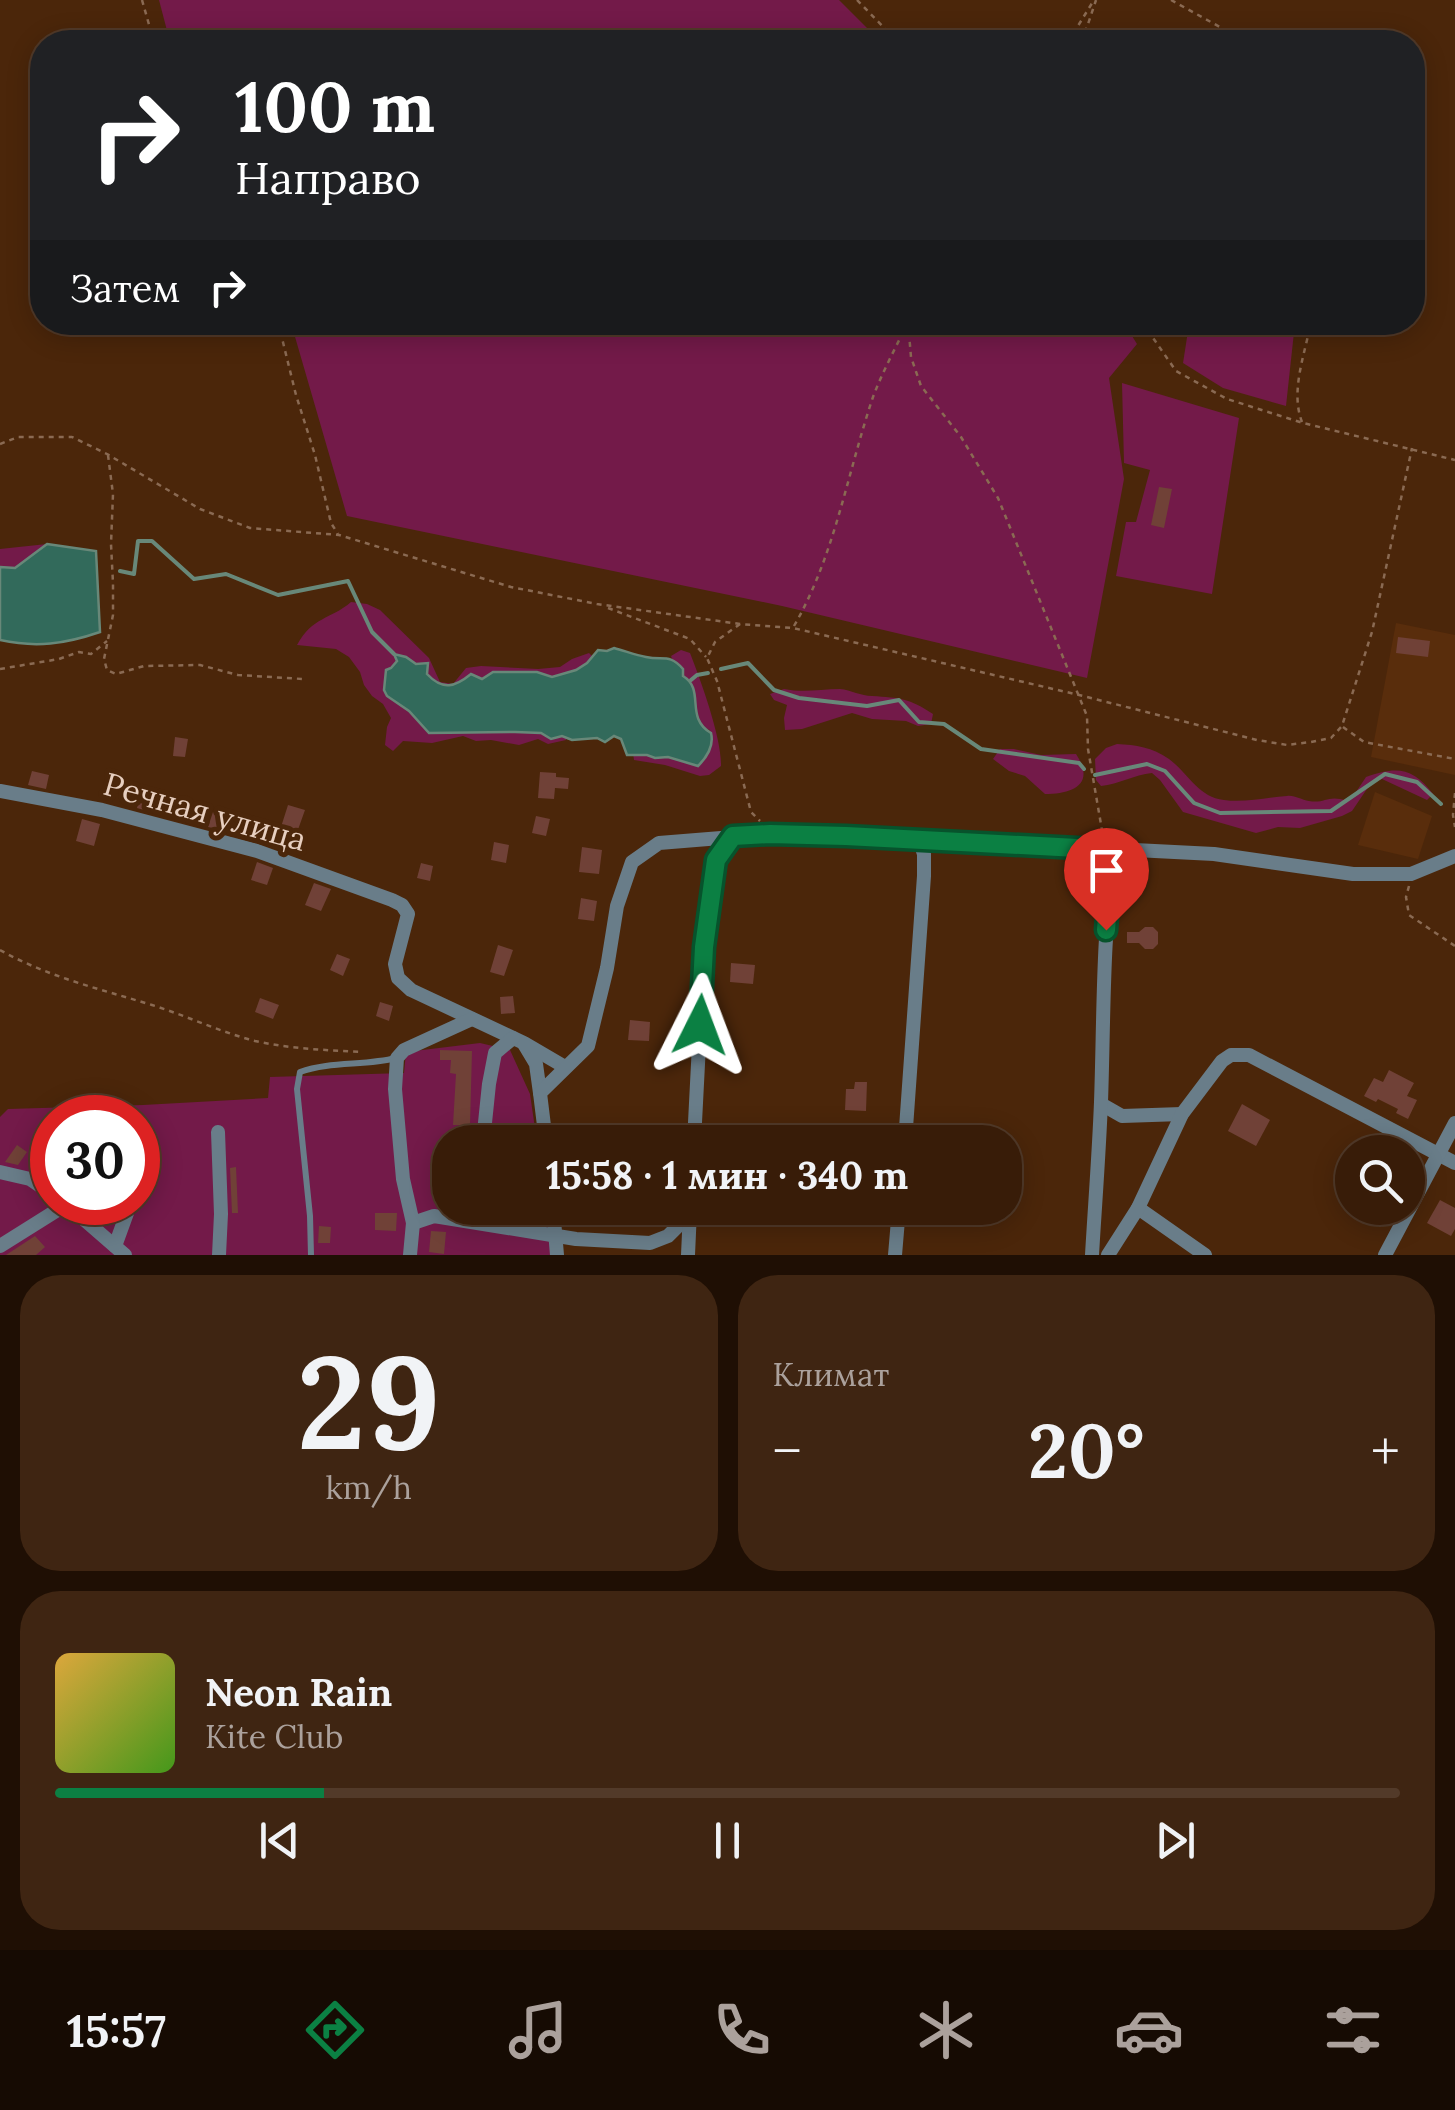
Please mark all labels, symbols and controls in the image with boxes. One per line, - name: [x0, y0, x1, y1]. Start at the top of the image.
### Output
- text: 100 m: [235, 62, 435, 151]
- icon: right: [70, 70, 200, 200]
- text: Направо: [235, 149, 421, 206]
- icon: right: [200, 260, 255, 315]
- text: Затем: [70, 264, 180, 312]
- street label: Речная улица: [99, 763, 311, 860]
- pin: [1064, 828, 1149, 931]
- icon: arrive: [1079, 843, 1134, 898]
- position arrow: [648, 973, 752, 1077]
- speed limit sign: 30: [30, 1095, 160, 1225]
- map controls: [1335, 1135, 1425, 1225]
- button: search: [1335, 1135, 1425, 1225]
- text: 15:58 · 1 мин · 340 m: [546, 1151, 908, 1199]
- text: 29: [297, 1318, 441, 1485]
- text: Климат: [773, 1354, 889, 1395]
- text: 20°: [1028, 1403, 1144, 1499]
- text: −: [773, 1416, 802, 1486]
- text: +: [1371, 1416, 1400, 1486]
- text: km/h: [326, 1467, 412, 1508]
- text: Neon Rain: [205, 1668, 392, 1716]
- text: Kite Club: [205, 1716, 343, 1757]
- icon: previous: [252, 1813, 307, 1868]
- icon: pause: [700, 1813, 755, 1868]
- icon: next: [1148, 1813, 1203, 1868]
- icon: directions: [300, 1995, 370, 2065]
- icon: music: [503, 1995, 573, 2065]
- icon: phone: [707, 1995, 777, 2065]
- icon: climate: [911, 1995, 981, 2065]
- icon: car: [1114, 1995, 1184, 2065]
- icon: filters: [1318, 1995, 1388, 2065]
- text: 15:57: [67, 2002, 166, 2059]

